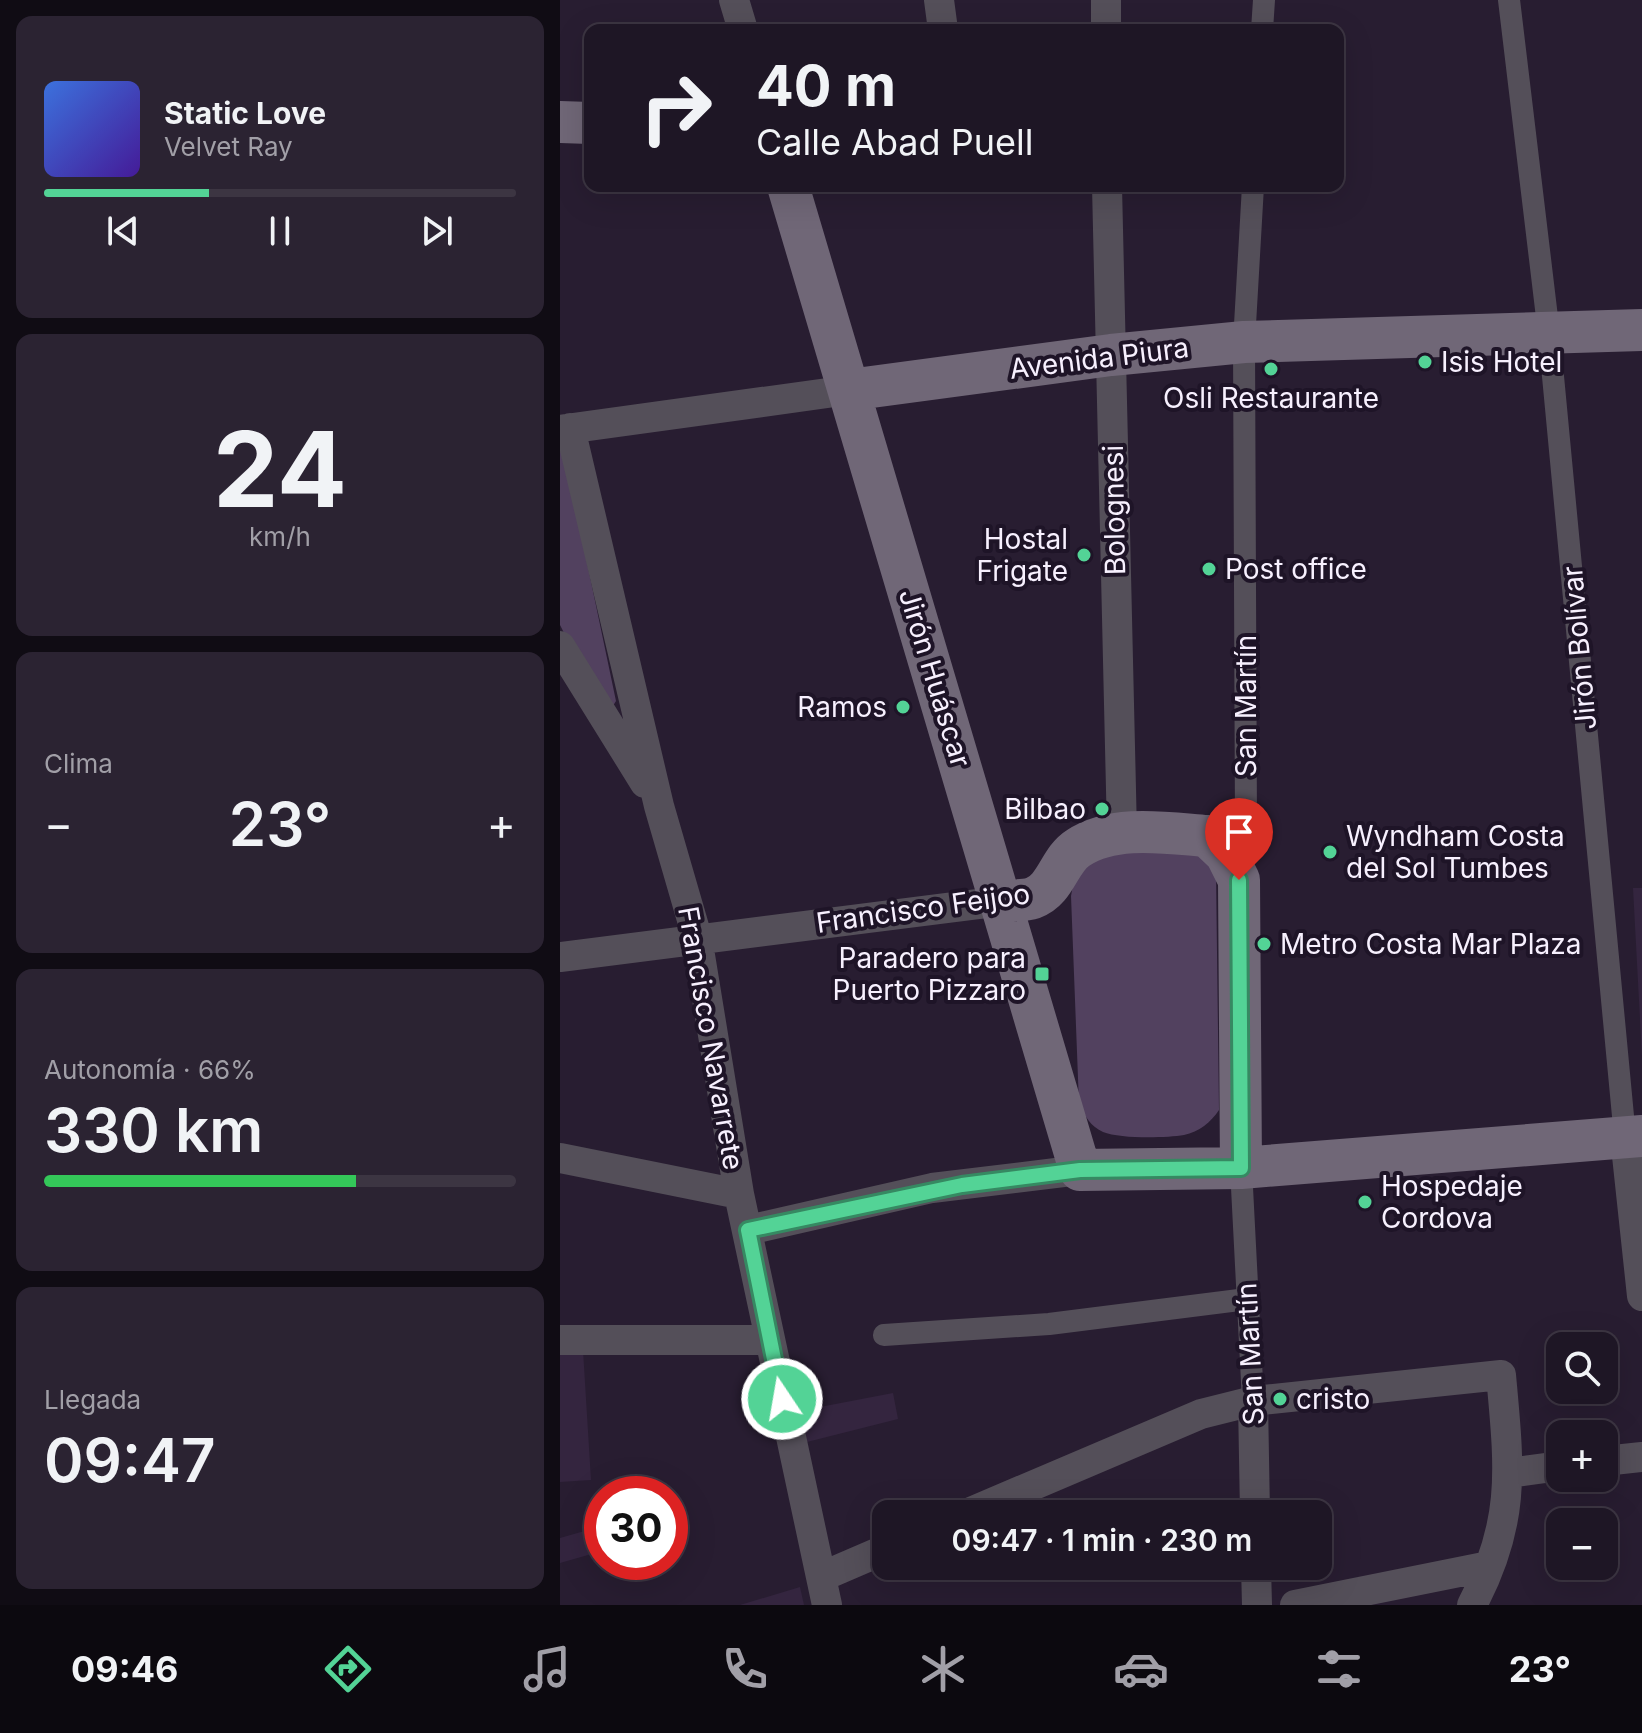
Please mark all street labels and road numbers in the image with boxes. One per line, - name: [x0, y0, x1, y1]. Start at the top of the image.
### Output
- street label: Avenida Piura: [1007, 330, 1191, 386]
- street label: Bolognesi: [1096, 445, 1132, 575]
- street label: Jirón Bolívar: [1555, 565, 1603, 731]
- street label: Jirón Huáscar: [892, 585, 978, 771]
- street label: San Martín: [1229, 635, 1263, 777]
- street label: Francisco Feijoo: [814, 876, 1032, 940]
- street label: Francisco Navarrete: [671, 904, 751, 1172]
- street label: San Martín: [1229, 1282, 1271, 1426]

